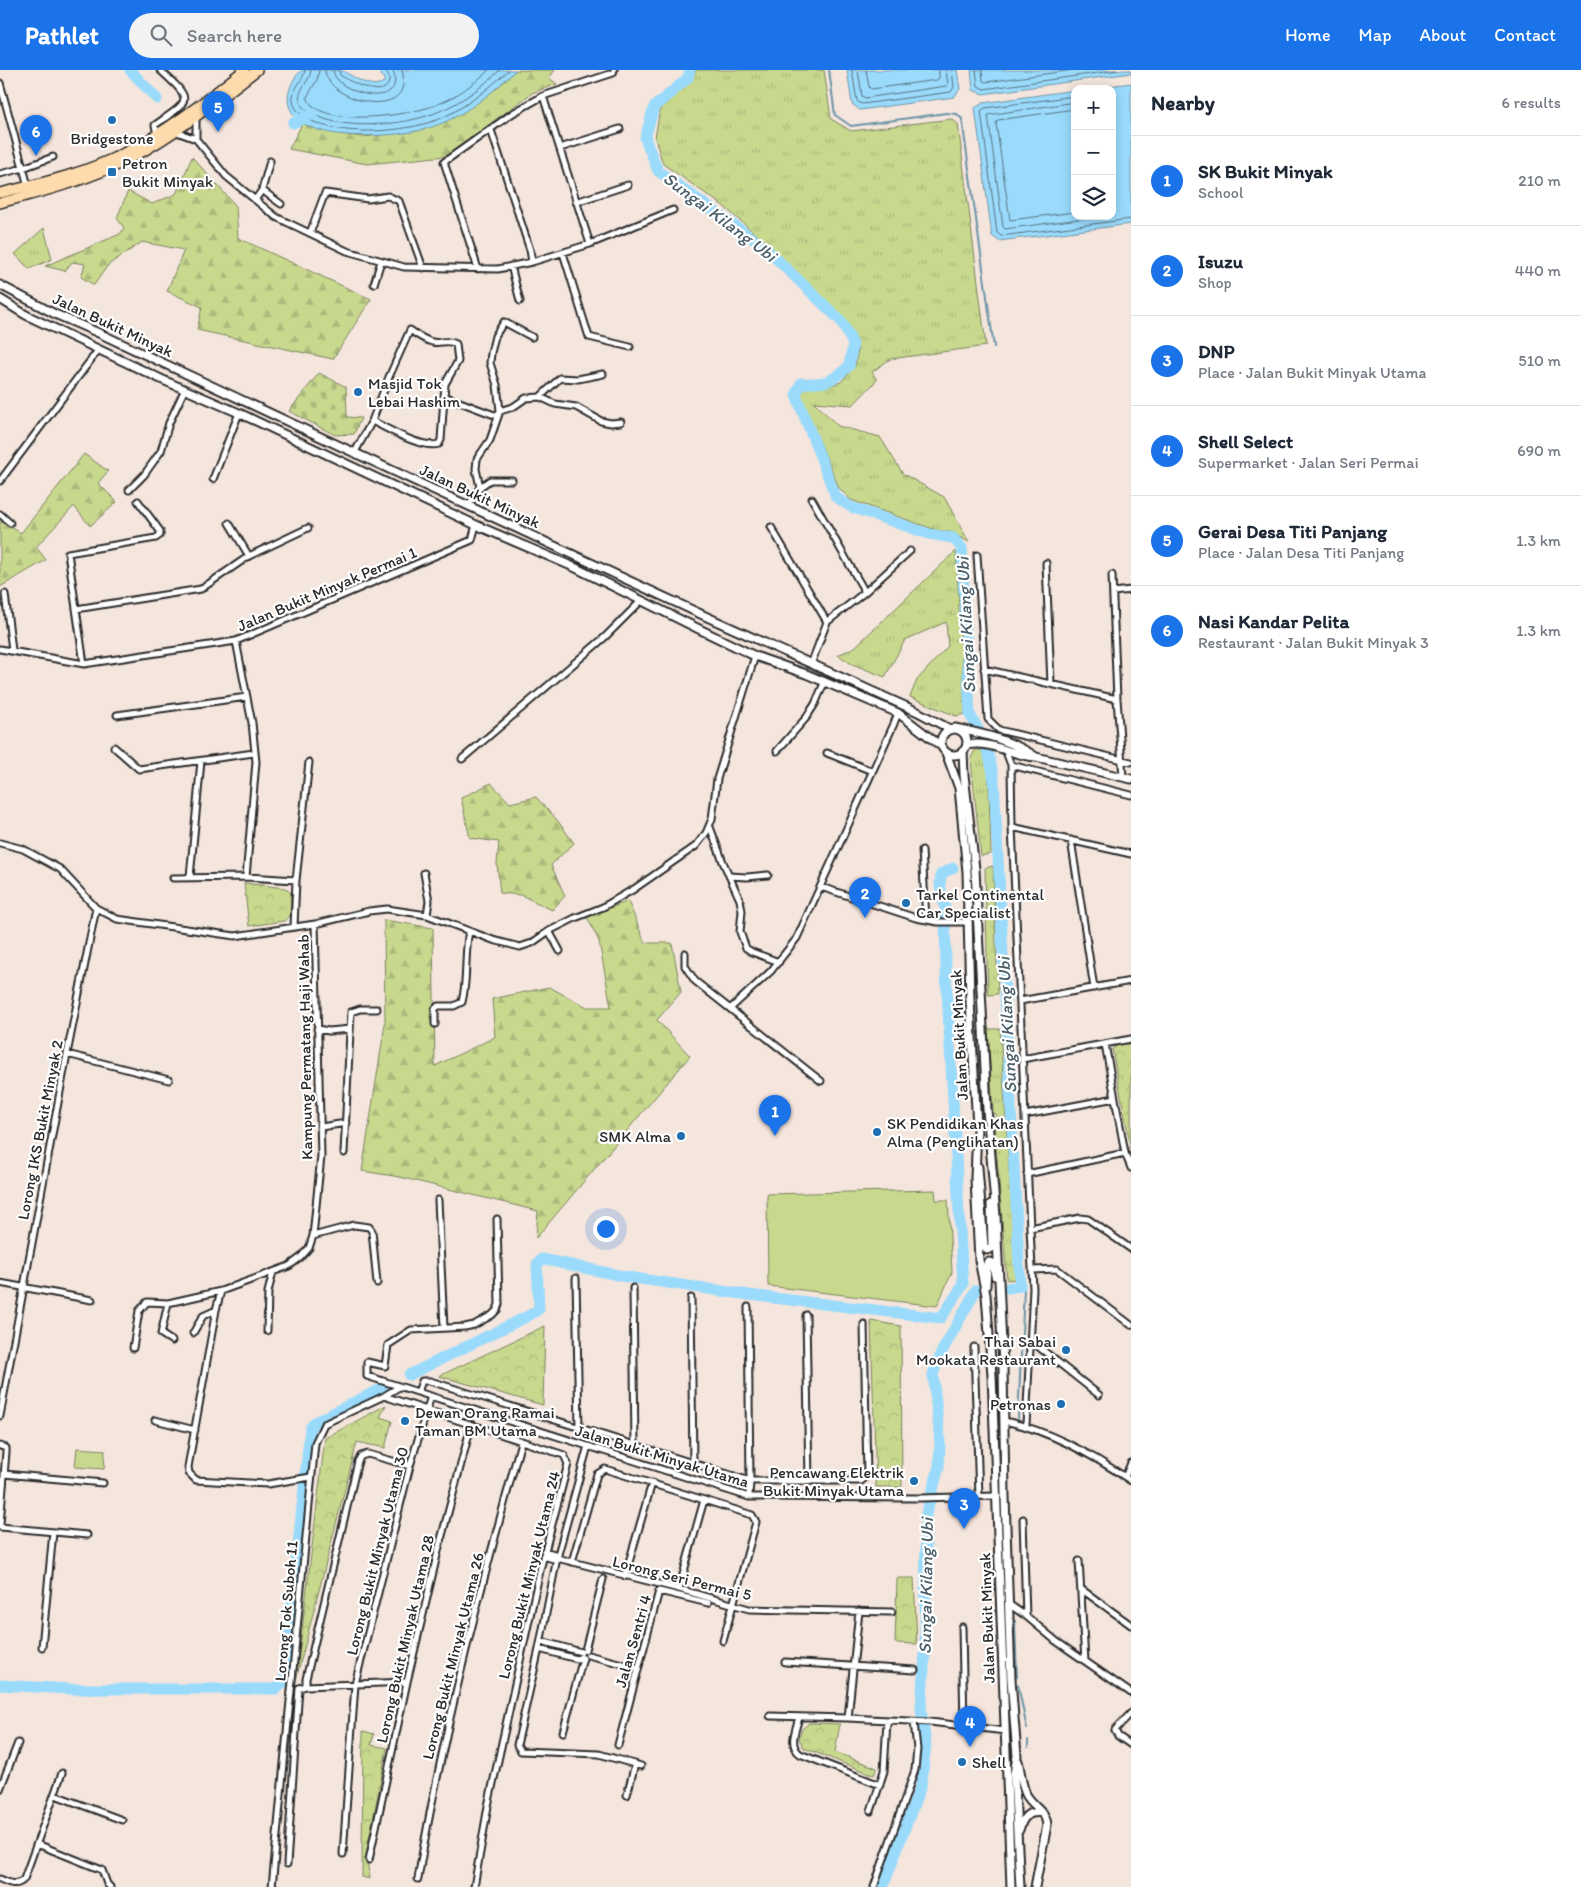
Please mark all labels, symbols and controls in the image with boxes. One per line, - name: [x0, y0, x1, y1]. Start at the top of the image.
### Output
- search box: [129, 13, 479, 58]
- text: Pathlet: [25, 21, 99, 50]
- icon: search: [147, 21, 175, 49]
- text: Search here: [187, 24, 282, 47]
- text: Home: [1285, 24, 1331, 46]
- text: Map: [1359, 24, 1392, 46]
- text: About: [1420, 24, 1466, 46]
- text: Contact: [1494, 24, 1556, 46]
- map controls: [1071, 85, 1116, 220]
- button: +: [1071, 85, 1116, 130]
- text: Nearby: [1151, 90, 1215, 115]
- pin: 5: [202, 91, 234, 132]
- text: 6 results: [1501, 93, 1561, 112]
- marker: Bridgestone: [106, 114, 118, 126]
- pin: 6: [20, 115, 52, 156]
- place label: Bridgestone: [70, 129, 154, 148]
- button: −: [1071, 130, 1116, 175]
- place label: Petron Bukit Minyak: [122, 154, 213, 191]
- text: SK Bukit Minyak: [1198, 160, 1333, 183]
- marker: Petron Bukit Minyak: [106, 166, 118, 178]
- water label: Sungai Kilang Ubi: [659, 167, 783, 268]
- text: 1: [1163, 171, 1171, 190]
- text: 210 m: [1518, 171, 1561, 190]
- button: layers: [1071, 175, 1116, 220]
- text: School: [1198, 183, 1244, 202]
- text: Isuzu: [1198, 250, 1243, 273]
- text: 2: [1163, 261, 1171, 280]
- text: 440 m: [1515, 261, 1561, 280]
- text: Shop: [1198, 273, 1232, 292]
- street label: Jalan Bukit Minyak: [50, 289, 177, 362]
- text: DNP: [1198, 340, 1235, 363]
- text: 3: [1163, 351, 1171, 370]
- text: 510 m: [1518, 351, 1561, 370]
- text: Place · Jalan Bukit Minyak Utama: [1198, 363, 1426, 382]
- place label: Masjid Tok Lebai Hashim: [368, 374, 461, 411]
- marker: Masjid Tok Lebai Hashim: [352, 386, 364, 398]
- text: Shell Select: [1198, 430, 1293, 453]
- text: 4: [1162, 441, 1172, 460]
- text: 690 m: [1517, 441, 1561, 460]
- text: Supermarket · Jalan Seri Permai: [1198, 453, 1419, 472]
- street label: Jalan Bukit Minyak: [417, 460, 544, 533]
- text: Gerai Desa Titi Panjang: [1198, 520, 1387, 543]
- text: 5: [1163, 531, 1171, 550]
- text: 1.3 km: [1516, 531, 1561, 550]
- street label: Jalan Bukit Minyak Permai 1: [234, 542, 420, 635]
- text: Place · Jalan Desa Titi Panjang: [1198, 543, 1404, 562]
- water label: Sungai Kilang Ubi: [951, 554, 981, 694]
- text: Nasi Kandar Pelita: [1198, 610, 1349, 633]
- text: 6: [1163, 621, 1171, 640]
- text: 1.3 km: [1516, 621, 1561, 640]
- text: Restaurant · Jalan Bukit Minyak 3: [1198, 633, 1429, 652]
- pin: 2: [849, 877, 881, 918]
- place label: Tarkel Continental Car Specialist: [916, 885, 1045, 922]
- marker: Tarkel Continental Car Specialist: [900, 897, 912, 909]
- street label: Kampung Permatang Haji Wahab: [294, 934, 316, 1160]
- water label: Sungai Kilang Ubi: [992, 954, 1022, 1094]
- street label: Jalan Bukit Minyak: [946, 969, 972, 1101]
- street label: Lorong IKS Bukit Minyak 2: [13, 1038, 67, 1222]
- pin: 1: [759, 1095, 791, 1136]
- place label: SK Pendidikan Khas Alma (Penglihatan): [887, 1114, 1024, 1151]
- marker: SK Pendidikan Khas Alma (Penglihatan): [871, 1126, 883, 1138]
- place label: SMK Alma: [599, 1127, 672, 1146]
- marker: SMK Alma: [675, 1130, 687, 1142]
- your location: [593, 1216, 619, 1242]
- place label: Thai Sabai Mookata Restaurant: [916, 1332, 1056, 1369]
- marker: Thai Sabai Mookata Restaurant: [1060, 1344, 1072, 1356]
- place label: Petronas: [990, 1395, 1051, 1414]
- marker: Petronas: [1055, 1398, 1067, 1410]
- place label: Dewan Orang Ramai Taman BM Utama: [415, 1403, 555, 1440]
- marker: Dewan Orang Ramai Taman BM Utama: [399, 1415, 411, 1427]
- street label: Jalan Bukit Minyak Utama: [573, 1421, 751, 1492]
- street label: Lorong Bukit Minyak Utama 30: [342, 1445, 412, 1657]
- place label: Pencawang Elektrik Bukit Minyak Utama: [763, 1463, 905, 1500]
- street label: Lorong Bukit Minyak Utama 24: [494, 1469, 564, 1681]
- marker: Pencawang Elektrik Bukit Minyak Utama: [908, 1475, 920, 1487]
- pin: 3: [948, 1488, 980, 1529]
- water label: Sungai Kilang Ubi: [914, 1515, 938, 1654]
- street label: Lorong Bukit Minyak Utama 28: [372, 1533, 438, 1745]
- street label: Lorong Tok Suboh 11: [270, 1539, 302, 1682]
- street label: Lorong Bukit Minyak Utama 26: [418, 1551, 488, 1761]
- street label: Lorong Seri Permai 5: [611, 1552, 753, 1604]
- street label: Jalan Bukit Minyak: [975, 1552, 999, 1684]
- street label: Jalan Sentri 4: [611, 1592, 655, 1690]
- pin: 4: [954, 1706, 986, 1747]
- place label: Shell: [972, 1753, 1007, 1772]
- marker: Shell: [956, 1756, 968, 1768]

